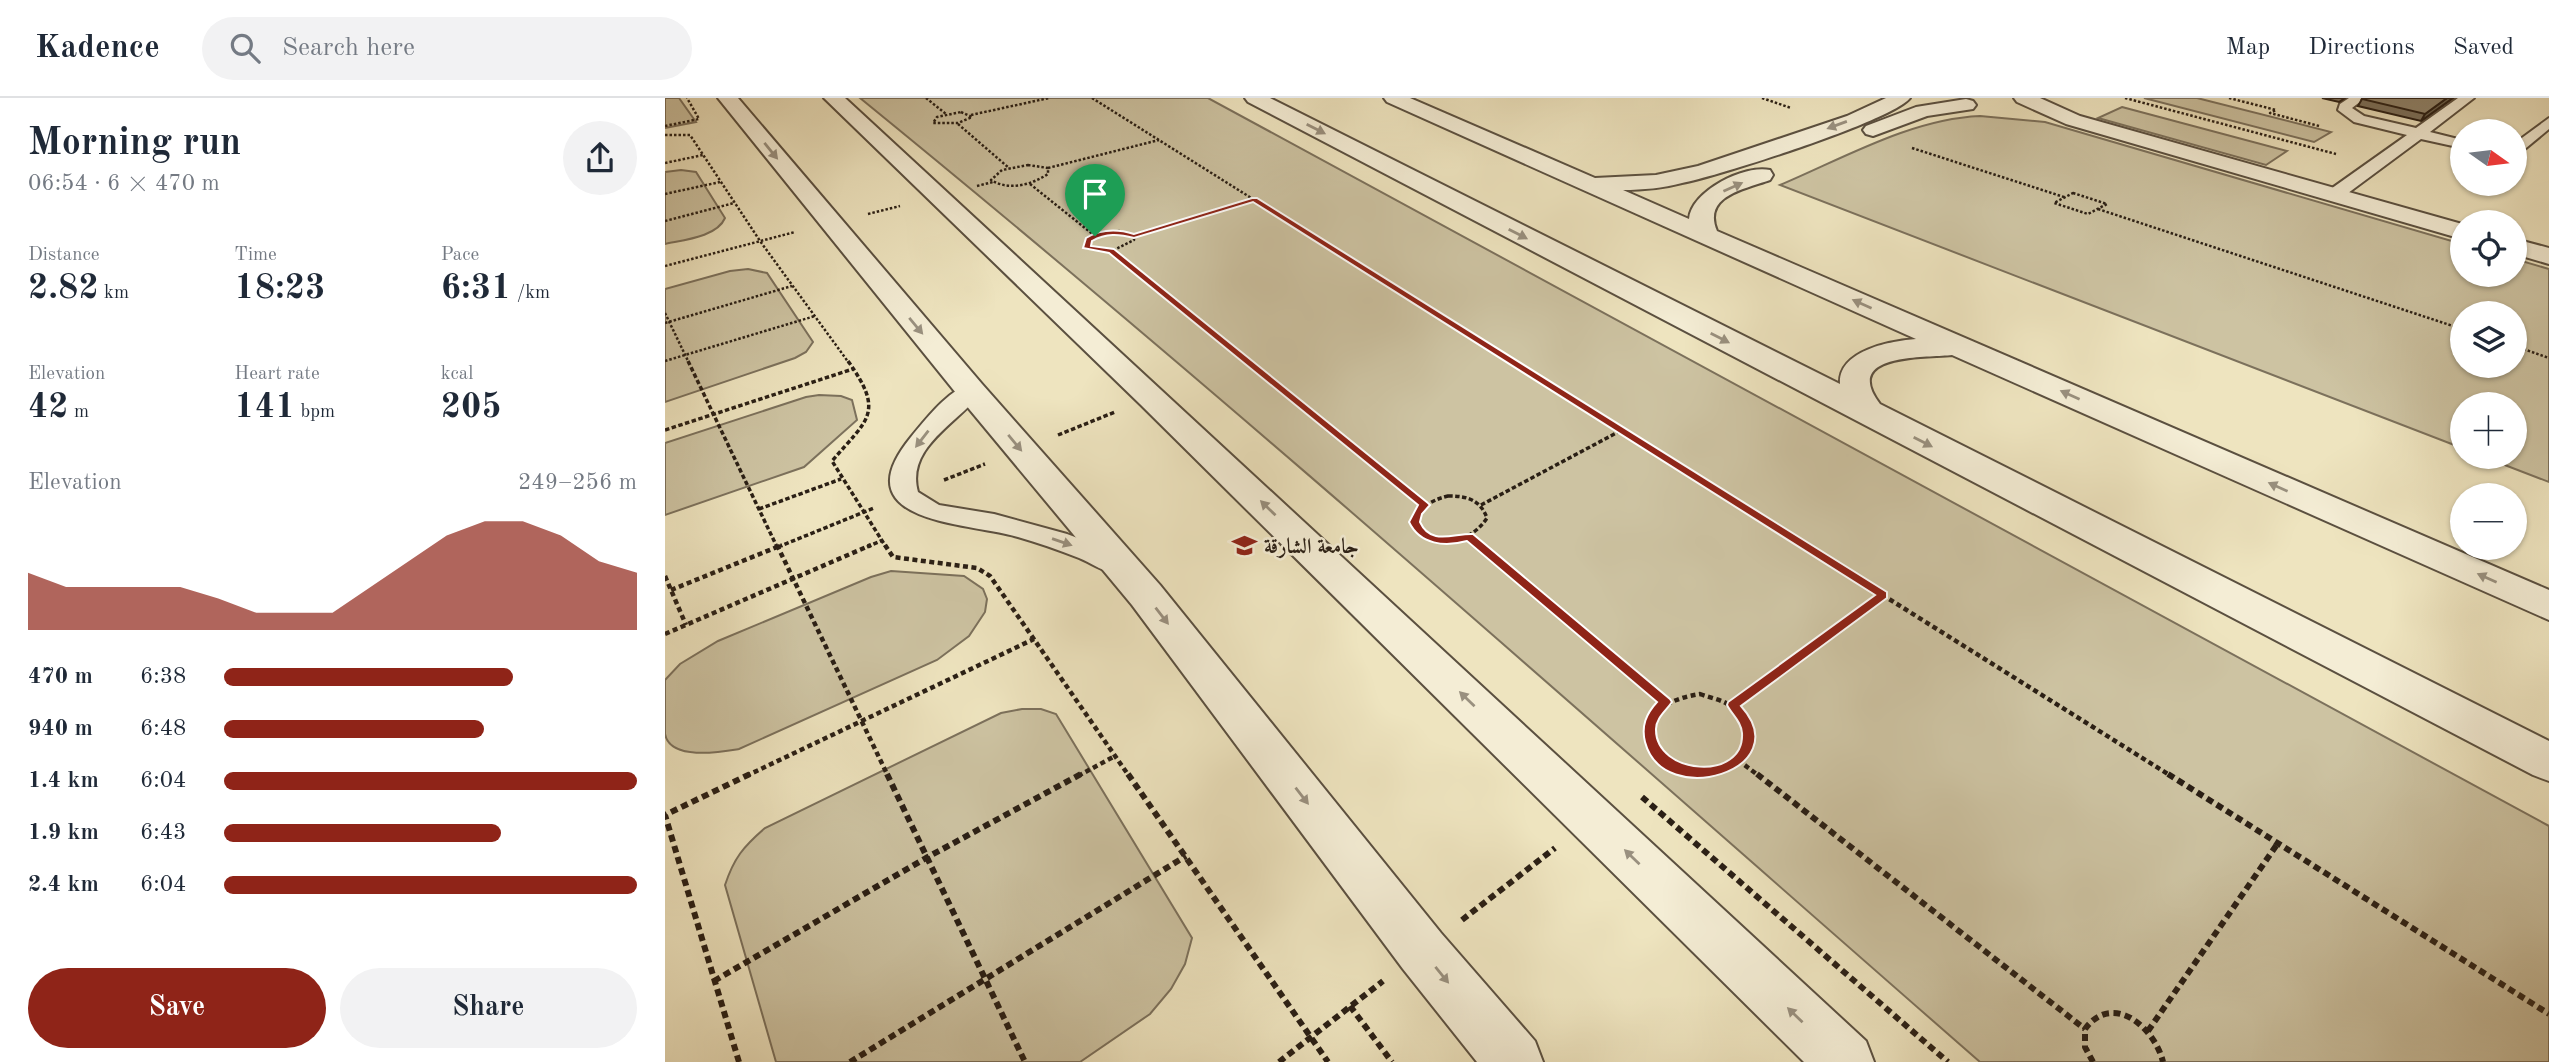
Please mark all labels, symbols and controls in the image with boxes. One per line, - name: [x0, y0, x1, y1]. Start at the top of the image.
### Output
- search box: [202, 17, 692, 80]
- icon: search: [226, 29, 264, 67]
- text: Kadence: [35, 32, 160, 65]
- text: Search here: [282, 35, 415, 61]
- text: Map: [2226, 36, 2270, 60]
- text: Directions: [2308, 36, 2415, 60]
- text: Saved: [2453, 36, 2514, 60]
- north arrow: [2450, 119, 2527, 196]
- map controls: [2450, 119, 2527, 560]
- one-way arrow: [1827, 120, 1848, 131]
- button: share: [563, 121, 637, 195]
- one-way arrow: [1306, 124, 1326, 135]
- text: Morning run: [28, 125, 241, 163]
- one-way arrow: [763, 142, 778, 159]
- pin: [1065, 164, 1125, 236]
- text: 06:54 · 6 × 470 m: [28, 172, 220, 195]
- icon: arrive: [1076, 175, 1114, 213]
- one-way arrow: [1723, 181, 1743, 193]
- button: locate: [2450, 210, 2527, 287]
- one-way arrow: [1508, 228, 1528, 239]
- text: Distance: [28, 246, 100, 265]
- text: Time: [234, 246, 277, 265]
- text: Pace: [441, 246, 479, 265]
- text: 2.82: [28, 271, 99, 306]
- text: 18:23: [234, 271, 325, 306]
- text: 6:31: [441, 271, 511, 306]
- text: km: [99, 284, 129, 303]
- text: /km: [511, 284, 550, 303]
- one-way arrow: [1851, 298, 1872, 309]
- button: layers: [2450, 301, 2527, 378]
- one-way arrow: [908, 317, 923, 334]
- one-way arrow: [1710, 332, 1730, 344]
- text: Elevation: [28, 365, 105, 384]
- text: Heart rate: [234, 365, 320, 384]
- text: kcal: [441, 365, 473, 384]
- text: 42: [28, 390, 69, 425]
- text: 141: [234, 390, 295, 425]
- text: 205: [441, 390, 502, 425]
- one-way arrow: [2059, 390, 2080, 401]
- button: +: [2450, 392, 2527, 469]
- text: m: [69, 403, 89, 422]
- text: bpm: [295, 403, 335, 422]
- one-way arrow: [916, 430, 930, 448]
- one-way arrow: [1007, 434, 1023, 452]
- one-way arrow: [1913, 437, 1933, 448]
- text: Elevation: [28, 471, 122, 494]
- text: 249–256 m: [518, 471, 637, 494]
- one-way arrow: [2268, 481, 2288, 493]
- button: −: [2450, 483, 2527, 560]
- one-way arrow: [1260, 501, 1277, 517]
- school or university icon: جامعة الشارقة: [1230, 532, 1258, 560]
- place label: جامعة الشارقة: [1264, 536, 1359, 559]
- one-way arrow: [1052, 537, 1073, 548]
- one-way arrow: [2476, 572, 2497, 583]
- one-way arrow: [1155, 607, 1170, 625]
- text: 470 m: [28, 665, 93, 688]
- text: 6:38: [140, 665, 186, 688]
- one-way arrow: [1459, 691, 1476, 708]
- text: 940 m: [28, 717, 93, 740]
- text: 6:48: [140, 717, 186, 740]
- text: 1.4 km: [28, 769, 99, 792]
- text: 6:04: [140, 769, 186, 792]
- one-way arrow: [1294, 787, 1308, 805]
- text: 1.9 km: [28, 821, 99, 844]
- text: 6:43: [140, 821, 186, 844]
- one-way arrow: [1624, 849, 1641, 865]
- text: 2.4 km: [28, 873, 99, 896]
- text: 6:04: [140, 873, 186, 896]
- one-way arrow: [1434, 967, 1449, 984]
- button: Save: [28, 968, 326, 1048]
- button: Share: [340, 968, 637, 1048]
- one-way arrow: [1787, 1006, 1804, 1023]

